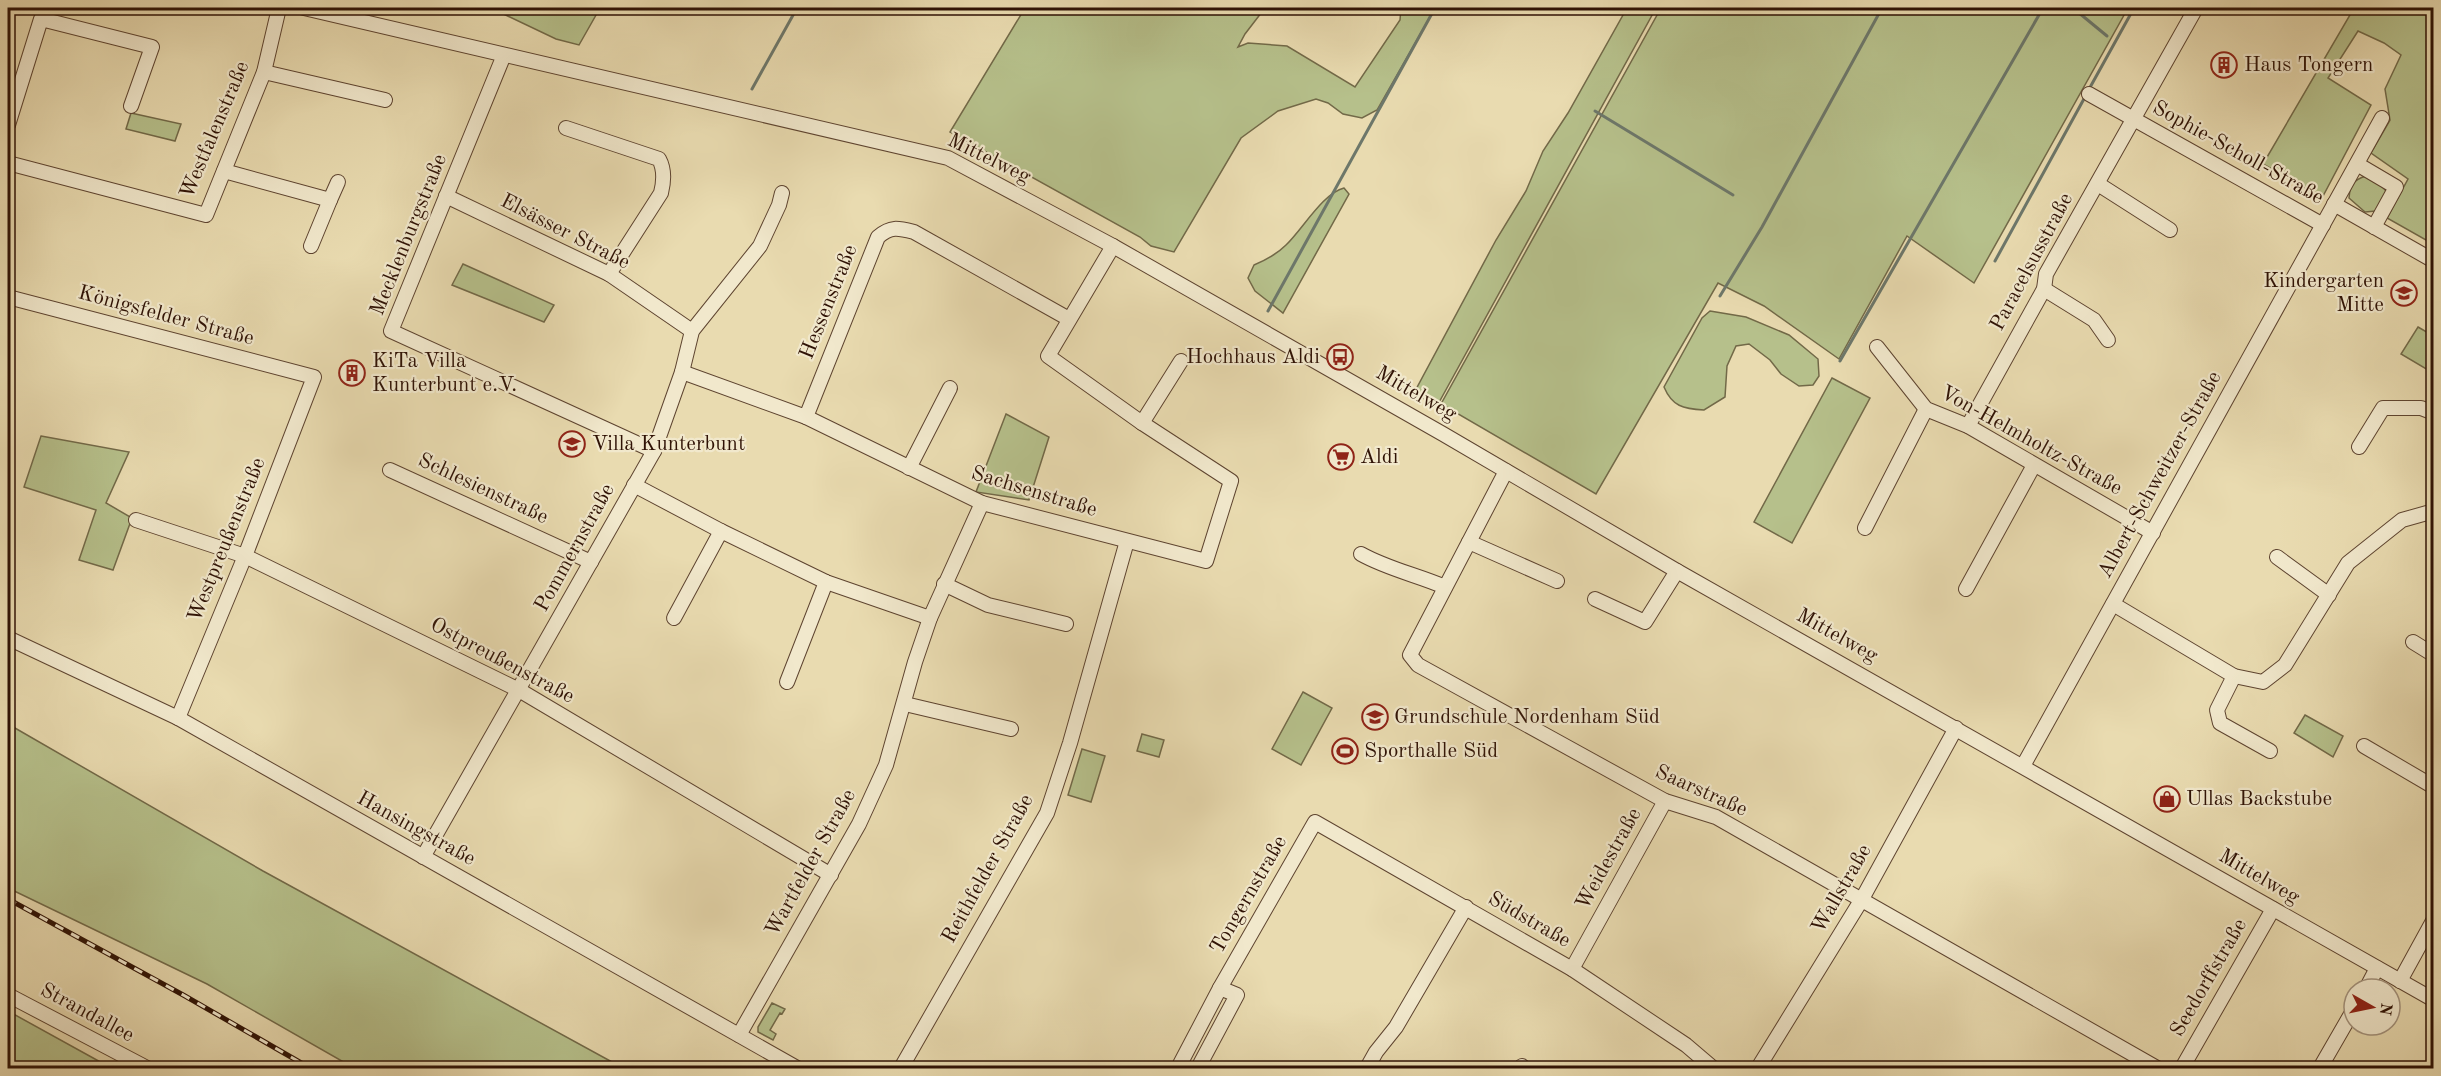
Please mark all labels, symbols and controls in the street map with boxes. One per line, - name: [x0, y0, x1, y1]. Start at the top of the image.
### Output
- building icon: Haus Tongern: [2209, 50, 2239, 80]
- place label: Haus Tongern: [2244, 55, 2373, 76]
- street label: Westfalenstraße: [177, 58, 253, 202]
- street label: Sophie-Scholl-Straße: [2149, 97, 2327, 209]
- street label: Mittelweg: [944, 130, 1034, 188]
- street label: Mecklenburgstraße: [367, 151, 451, 319]
- street label: Elsässer Straße: [497, 190, 633, 274]
- street label: Paracelsusstraße: [1987, 190, 2077, 334]
- street label: Hessenstraße: [796, 242, 862, 362]
- place label: Kindergarten Mitte: [2263, 271, 2384, 316]
- school or university icon: Kindergarten Mitte: [2389, 278, 2419, 308]
- street label: Königsfelder Straße: [76, 282, 256, 350]
- bus stop icon: Hochhaus Aldi: [1325, 342, 1355, 372]
- place label: Hochhaus Aldi: [1186, 347, 1320, 368]
- place label: KiTa Villa Kunterbunt e.V.: [372, 351, 517, 396]
- building icon: KiTa Villa Kunterbunt e.V.: [337, 358, 367, 388]
- street label: Mittelweg: [1372, 363, 1461, 426]
- street label: Albert-Schweitzer-Straße: [2094, 368, 2226, 582]
- street label: Von-Helmholtz-Straße: [1937, 382, 2125, 500]
- school or university icon: Villa Kunterbunt: [557, 429, 587, 459]
- place label: Villa Kunterbunt: [592, 434, 745, 455]
- supermarket icon: Aldi: [1326, 442, 1356, 472]
- place label: Aldi: [1360, 447, 1398, 468]
- street label: Schlesienstraße: [415, 450, 551, 528]
- street label: Westpreußenstraße: [184, 455, 270, 625]
- street label: Sachsenstraße: [969, 463, 1099, 521]
- street label: Pommernstraße: [531, 480, 619, 616]
- street label: Mittelweg: [1793, 605, 1882, 667]
- street label: Ostpreußenstraße: [427, 614, 577, 708]
- school or university icon: Grundschule Nordenham Süd: [1360, 702, 1390, 732]
- place label: Grundschule Nordenham Süd: [1394, 707, 1660, 728]
- sports icon: Sporthalle Süd: [1330, 736, 1360, 766]
- place label: Sporthalle Süd: [1364, 741, 1498, 762]
- street label: Saarstraße: [1652, 761, 1750, 821]
- shop icon: Ullas Backstube: [2152, 784, 2182, 814]
- street label: Wartfelder Straße: [762, 786, 860, 940]
- street label: Hansingstraße: [353, 788, 479, 870]
- place label: Ullas Backstube: [2186, 789, 2332, 810]
- street label: Reithfelder Straße: [938, 791, 1038, 947]
- street label: Weidestraße: [1573, 805, 1645, 913]
- street label: Tongernstraße: [1207, 832, 1291, 958]
- street label: Wallstraße: [1808, 841, 1876, 937]
- street label: Mittelweg: [2215, 846, 2304, 909]
- street label: Südstraße: [1484, 888, 1574, 952]
- street label: Seedorffstraße: [2167, 915, 2251, 1041]
- north arrow: [2342, 977, 2402, 1037]
- street label: Strandallee: [37, 980, 137, 1046]
- text: N: [2376, 1002, 2394, 1017]

